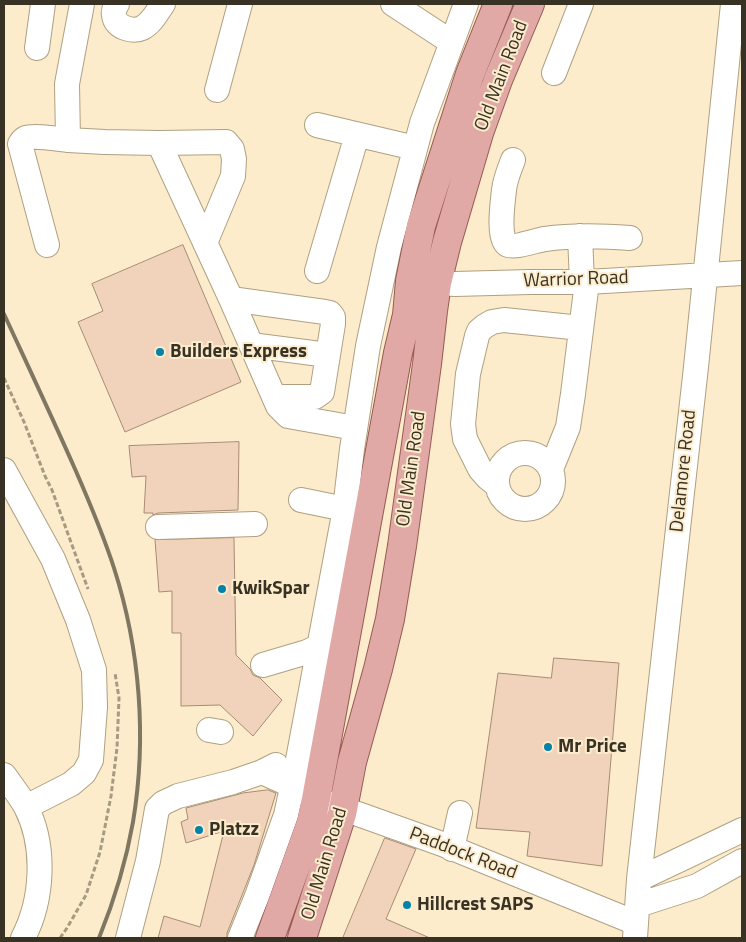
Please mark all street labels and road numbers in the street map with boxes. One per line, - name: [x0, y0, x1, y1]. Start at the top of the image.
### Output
- street label: Old Main Road: [471, 18, 533, 134]
- street label: Warrior Road: [523, 267, 629, 293]
- street label: Delamore Road: [666, 409, 702, 533]
- street label: Old Main Road: [393, 410, 431, 528]
- street label: Old Main Road: [297, 805, 353, 923]
- street label: Paddock Road: [406, 823, 520, 885]

